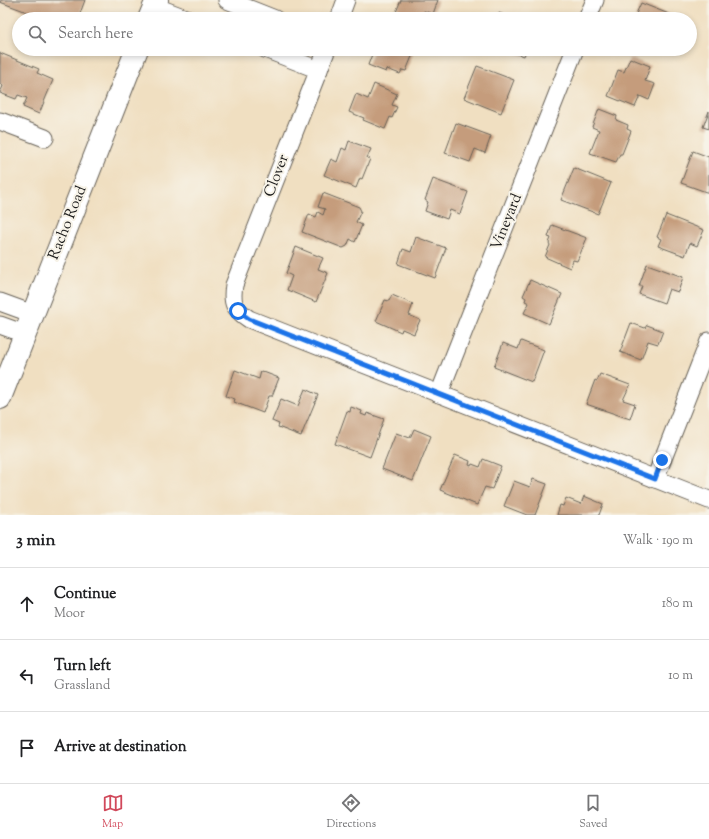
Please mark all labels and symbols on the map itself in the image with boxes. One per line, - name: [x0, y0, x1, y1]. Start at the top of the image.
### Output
- street label: Clover: [259, 151, 295, 200]
- street label: Racho Road: [44, 182, 93, 263]
- street label: Vineyard: [486, 190, 528, 253]
- route start: [229, 302, 247, 320]
- route end: [653, 451, 671, 469]

